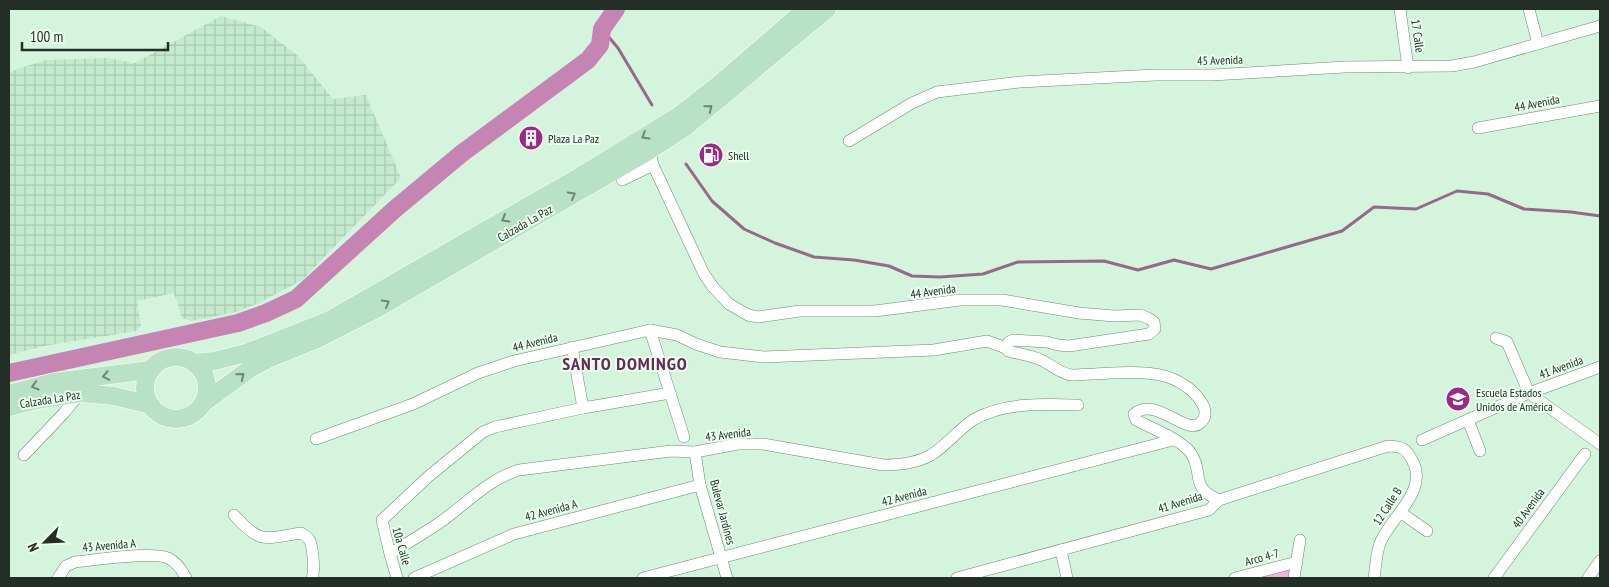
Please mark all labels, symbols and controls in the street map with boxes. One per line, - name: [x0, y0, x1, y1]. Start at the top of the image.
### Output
- street label: 17 Calle: [1408, 18, 1428, 54]
- scale bar: [22, 20, 169, 52]
- text: 100 m: [30, 27, 63, 46]
- street label: 45 Avenida: [1197, 52, 1243, 68]
- street label: 44 Avenida: [1513, 91, 1561, 115]
- one-way arrow: [703, 106, 712, 114]
- building icon: Plaza La Paz: [518, 125, 544, 151]
- one-way arrow: [641, 130, 650, 140]
- place label: Plaza La Paz: [548, 131, 599, 146]
- fuel station icon: Shell: [698, 142, 724, 168]
- place label: Shell: [728, 148, 749, 163]
- one-way arrow: [567, 192, 576, 202]
- street label: Calzada La Paz: [495, 201, 555, 245]
- one-way arrow: [501, 212, 510, 222]
- street label: 44 Avenida: [909, 280, 957, 302]
- one-way arrow: [381, 300, 390, 310]
- street label: 44 Avenida: [511, 329, 559, 355]
- district label: SANTO DOMINGO: [562, 352, 688, 375]
- street label: 41 Avenida: [1537, 352, 1585, 382]
- one-way arrow: [101, 370, 110, 380]
- one-way arrow: [235, 373, 244, 381]
- one-way arrow: [30, 380, 39, 391]
- place label: Escuela Estados Unidos de América: [1476, 385, 1553, 414]
- school or university icon: Escuela Estados Unidos de América: [1445, 386, 1471, 412]
- street label: Calzada La Paz: [19, 387, 81, 411]
- street label: 43 Avenida: [704, 424, 752, 444]
- street label: Bulevar Jardines: [707, 478, 739, 546]
- street label: 42 Avenida: [880, 483, 928, 509]
- street label: 12 Calle B: [1369, 484, 1405, 528]
- street label: 40 Avenida: [1508, 485, 1548, 531]
- street label: 41 Avenida: [1156, 488, 1204, 516]
- street label: 42 Avenida A: [523, 496, 579, 524]
- north arrow: [20, 517, 70, 567]
- street label: 10a Calle: [389, 525, 415, 567]
- street label: 43 Avenida A: [82, 535, 137, 555]
- text: N: [23, 540, 43, 554]
- street label: Arco 4-7: [1243, 545, 1281, 569]

